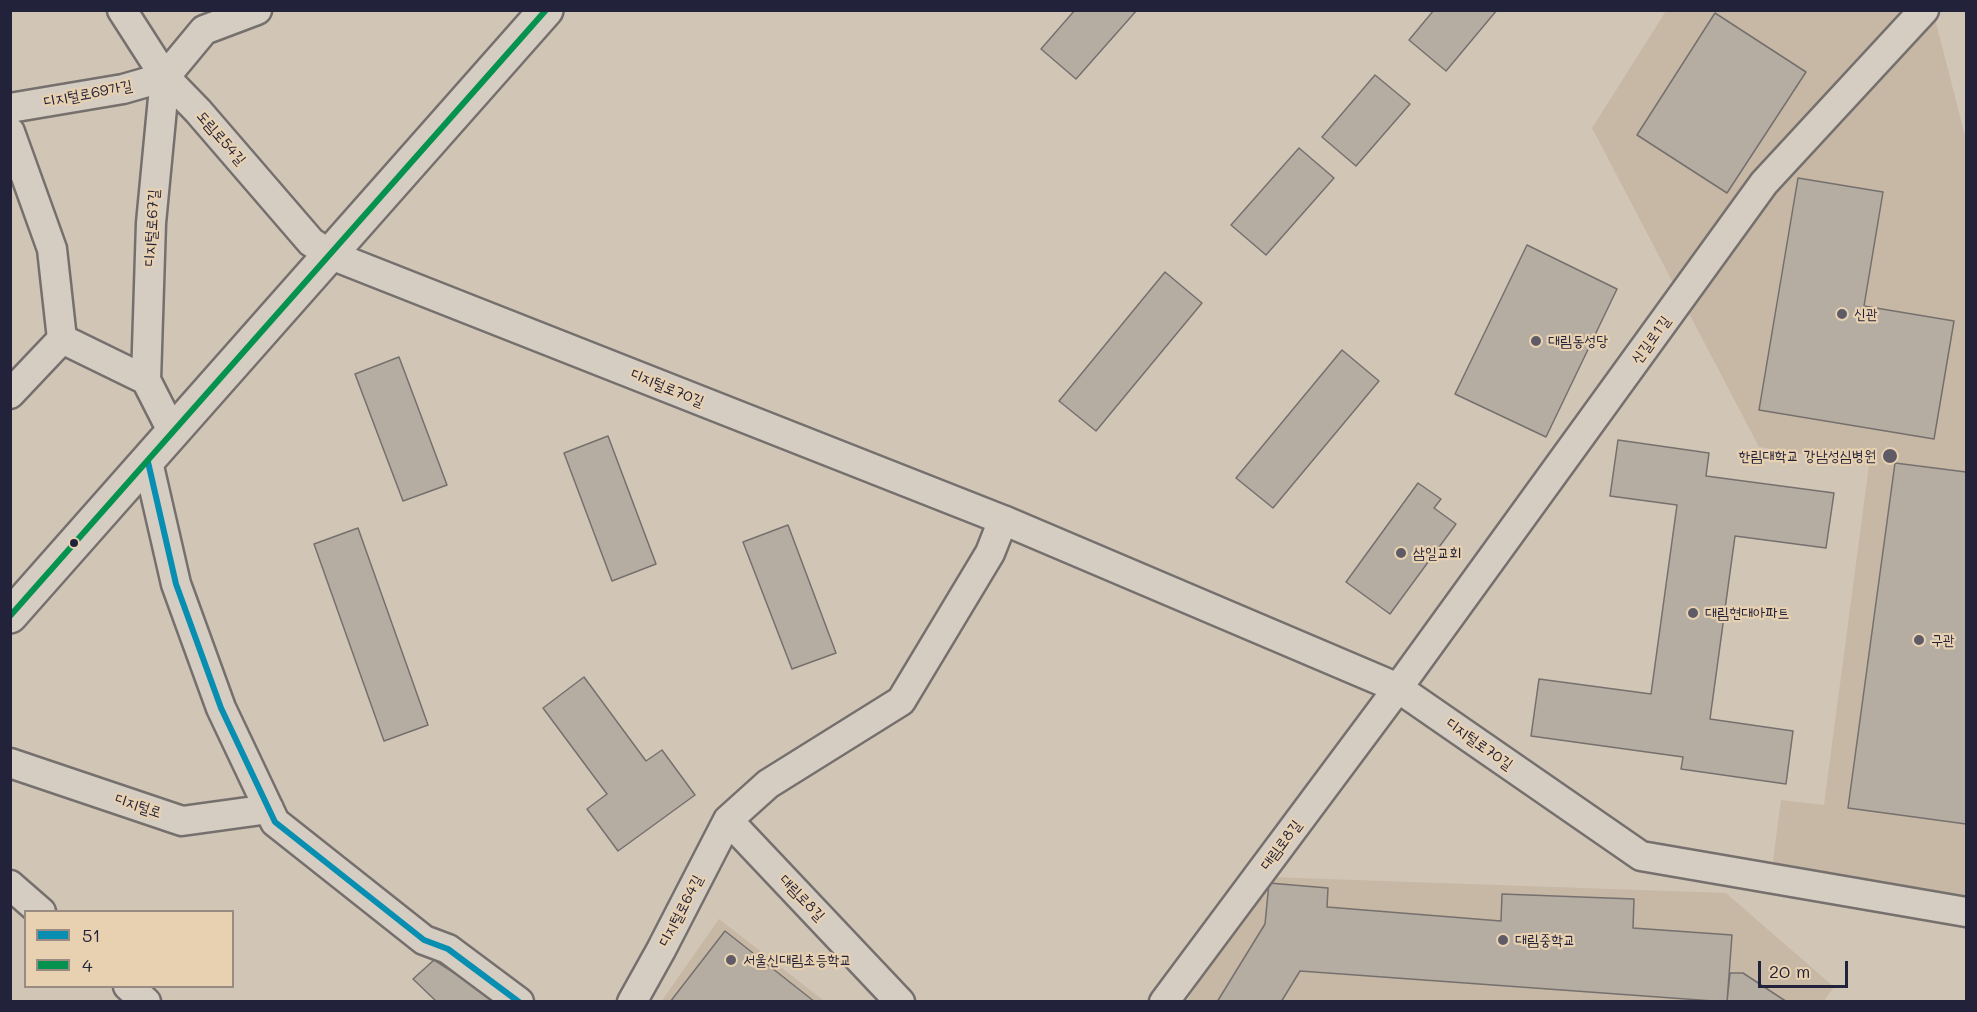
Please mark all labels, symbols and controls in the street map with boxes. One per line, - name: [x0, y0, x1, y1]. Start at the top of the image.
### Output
- street label: 디지털로69가길: [42, 77, 134, 111]
- street label: 도림로54길: [193, 107, 249, 169]
- street label: 디지털로67길: [141, 189, 163, 267]
- place label: 신관: [1854, 305, 1878, 323]
- marker: 신관: [1835, 307, 1849, 321]
- street label: 신길로1길: [1628, 312, 1674, 368]
- place label: 대림동성당: [1548, 332, 1608, 350]
- marker: 대림동성당: [1529, 334, 1543, 348]
- street label: 디지털로70길: [627, 365, 707, 411]
- place label: 한림대학교 강남성심병원: [1738, 447, 1876, 465]
- marker: 한림대학교 강남성심병원: [1881, 447, 1899, 465]
- unlabelled marker: [68, 537, 80, 549]
- place label: 삼일교회: [1413, 544, 1461, 562]
- marker: 삼일교회: [1394, 546, 1408, 560]
- place label: 대림현대아파트: [1705, 604, 1789, 622]
- marker: 대림현대아파트: [1686, 606, 1700, 620]
- place label: 구관: [1931, 631, 1955, 649]
- marker: 구관: [1912, 633, 1926, 647]
- street label: 디지털로70길: [1442, 714, 1516, 774]
- street label: 디지털로: [112, 790, 164, 822]
- street label: 대림로8길: [1257, 817, 1305, 873]
- street label: 대림로8길: [776, 871, 828, 925]
- street label: 디지털로64길: [655, 872, 707, 950]
- legend: [24, 910, 234, 988]
- text: 51: [82, 923, 101, 947]
- place label: 대림중학교: [1515, 931, 1575, 949]
- marker: 대림중학교: [1496, 933, 1510, 947]
- scale bar: [1761, 949, 1851, 987]
- place label: 서울신대림초등학교: [743, 951, 852, 969]
- text: 4: [82, 953, 93, 977]
- marker: 서울신대림초등학교: [724, 953, 738, 967]
- text: 20 m: [1769, 959, 1810, 983]

